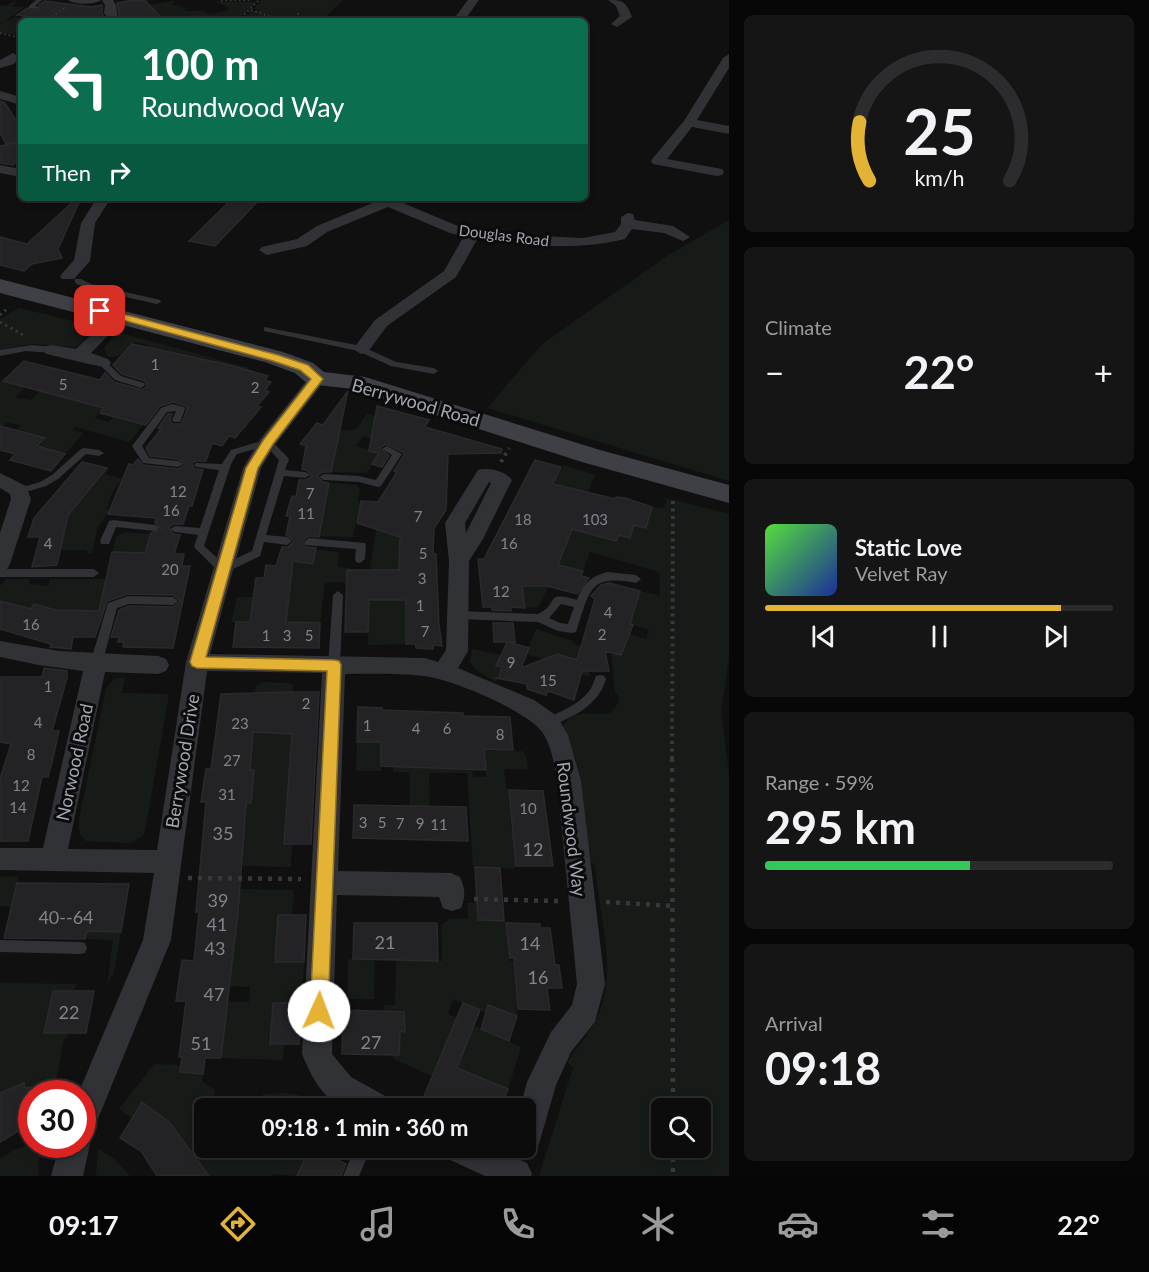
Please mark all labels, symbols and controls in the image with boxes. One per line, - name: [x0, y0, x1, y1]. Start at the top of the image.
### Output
- text: 100 m: [141, 39, 259, 89]
- icon: left: [42, 42, 120, 120]
- text: Roundwood Way: [141, 90, 344, 123]
- text: 25: [903, 93, 975, 168]
- icon: right: [103, 156, 136, 189]
- text: Then: [42, 159, 91, 186]
- text: km/h: [914, 165, 964, 191]
- street label: Douglas Road: [458, 221, 550, 249]
- pin: [74, 285, 125, 336]
- icon: arrive: [83, 294, 116, 327]
- text: Climate: [765, 315, 832, 339]
- text: 22°: [904, 345, 974, 399]
- text: −: [765, 352, 784, 392]
- text: +: [1094, 352, 1113, 392]
- house number: 1: [151, 355, 159, 373]
- street label: Berrywood Road: [349, 373, 483, 431]
- house number: 5: [59, 375, 67, 393]
- house number: 2: [251, 378, 259, 396]
- house number: 12: [169, 482, 187, 500]
- house number: 7: [306, 484, 315, 502]
- house number: 16: [162, 501, 180, 519]
- house number: 11: [297, 504, 315, 522]
- house number: 7: [414, 507, 423, 525]
- house number: 18: [514, 510, 532, 528]
- house number: 103: [582, 510, 608, 528]
- house number: 4: [44, 534, 53, 552]
- house number: 16: [500, 534, 518, 552]
- text: Static Love: [855, 534, 962, 561]
- house number: 5: [419, 544, 427, 562]
- house number: 20: [161, 560, 179, 578]
- text: Velvet Ray: [855, 561, 948, 585]
- house number: 3: [418, 569, 426, 587]
- house number: 12: [492, 582, 510, 600]
- house number: 1: [416, 596, 424, 614]
- house number: 4: [604, 603, 613, 621]
- house number: 16: [22, 615, 40, 633]
- icon: previous: [807, 620, 840, 653]
- icon: pause: [923, 620, 956, 653]
- icon: next: [1039, 620, 1072, 653]
- house number: 7: [421, 622, 430, 640]
- house number: 2: [598, 625, 606, 643]
- house number: 1: [262, 626, 270, 644]
- house number: 3: [283, 626, 291, 644]
- house number: 5: [305, 626, 313, 644]
- house number: 9: [507, 653, 515, 671]
- house number: 15: [539, 671, 557, 689]
- house number: 1: [44, 677, 52, 695]
- street label: Berrywood Drive: [161, 692, 203, 830]
- house number: 2: [302, 694, 310, 712]
- street label: Norwood Road: [51, 701, 97, 823]
- house number: 4: [34, 713, 43, 731]
- house number: 23: [231, 714, 249, 732]
- house number: 1: [363, 716, 371, 734]
- house number: 4: [412, 719, 421, 737]
- house number: 6: [443, 719, 452, 737]
- house number: 8: [496, 725, 504, 743]
- house number: 8: [27, 745, 35, 763]
- house number: 27: [223, 751, 241, 769]
- street label: Roundwood Way: [553, 760, 591, 898]
- text: Range · 59%: [765, 770, 874, 794]
- house number: 12: [12, 776, 30, 794]
- house number: 31: [218, 785, 236, 803]
- house number: 14: [9, 798, 27, 816]
- house number: 10: [519, 799, 537, 817]
- text: 295 km: [765, 800, 916, 854]
- house number: 3: [359, 813, 367, 831]
- house number: 5: [378, 813, 386, 831]
- house number: 7: [396, 814, 405, 832]
- house number: 9: [416, 814, 424, 832]
- house number: 11: [430, 815, 448, 833]
- house number: 35: [213, 822, 233, 844]
- house number: 12: [523, 838, 543, 860]
- house number: 39: [208, 889, 228, 911]
- house number: 40--64: [38, 906, 94, 928]
- house number: 41: [207, 913, 227, 935]
- house number: 21: [375, 931, 395, 953]
- house number: 14: [520, 932, 540, 954]
- house number: 43: [205, 937, 225, 959]
- house number: 16: [528, 966, 548, 988]
- position arrow: [287, 979, 351, 1043]
- house number: 47: [204, 983, 224, 1005]
- house number: 22: [59, 1001, 79, 1023]
- text: Arrival: [765, 1011, 823, 1035]
- house number: 27: [361, 1031, 381, 1053]
- house number: 51: [191, 1032, 211, 1054]
- text: 09:18: [765, 1041, 881, 1095]
- speed limit sign: 30: [18, 1080, 96, 1158]
- map controls: [651, 1098, 711, 1158]
- button: search: [651, 1098, 711, 1158]
- text: 09:18 · 1 min · 360 m: [262, 1114, 468, 1141]
- icon: directions: [217, 1203, 259, 1245]
- icon: music: [357, 1203, 399, 1245]
- icon: phone: [497, 1203, 539, 1245]
- icon: climate: [637, 1203, 679, 1245]
- icon: car: [777, 1203, 819, 1245]
- icon: filters: [917, 1203, 959, 1245]
- text: 09:17: [49, 1208, 119, 1241]
- text: 22°: [1057, 1208, 1100, 1241]

